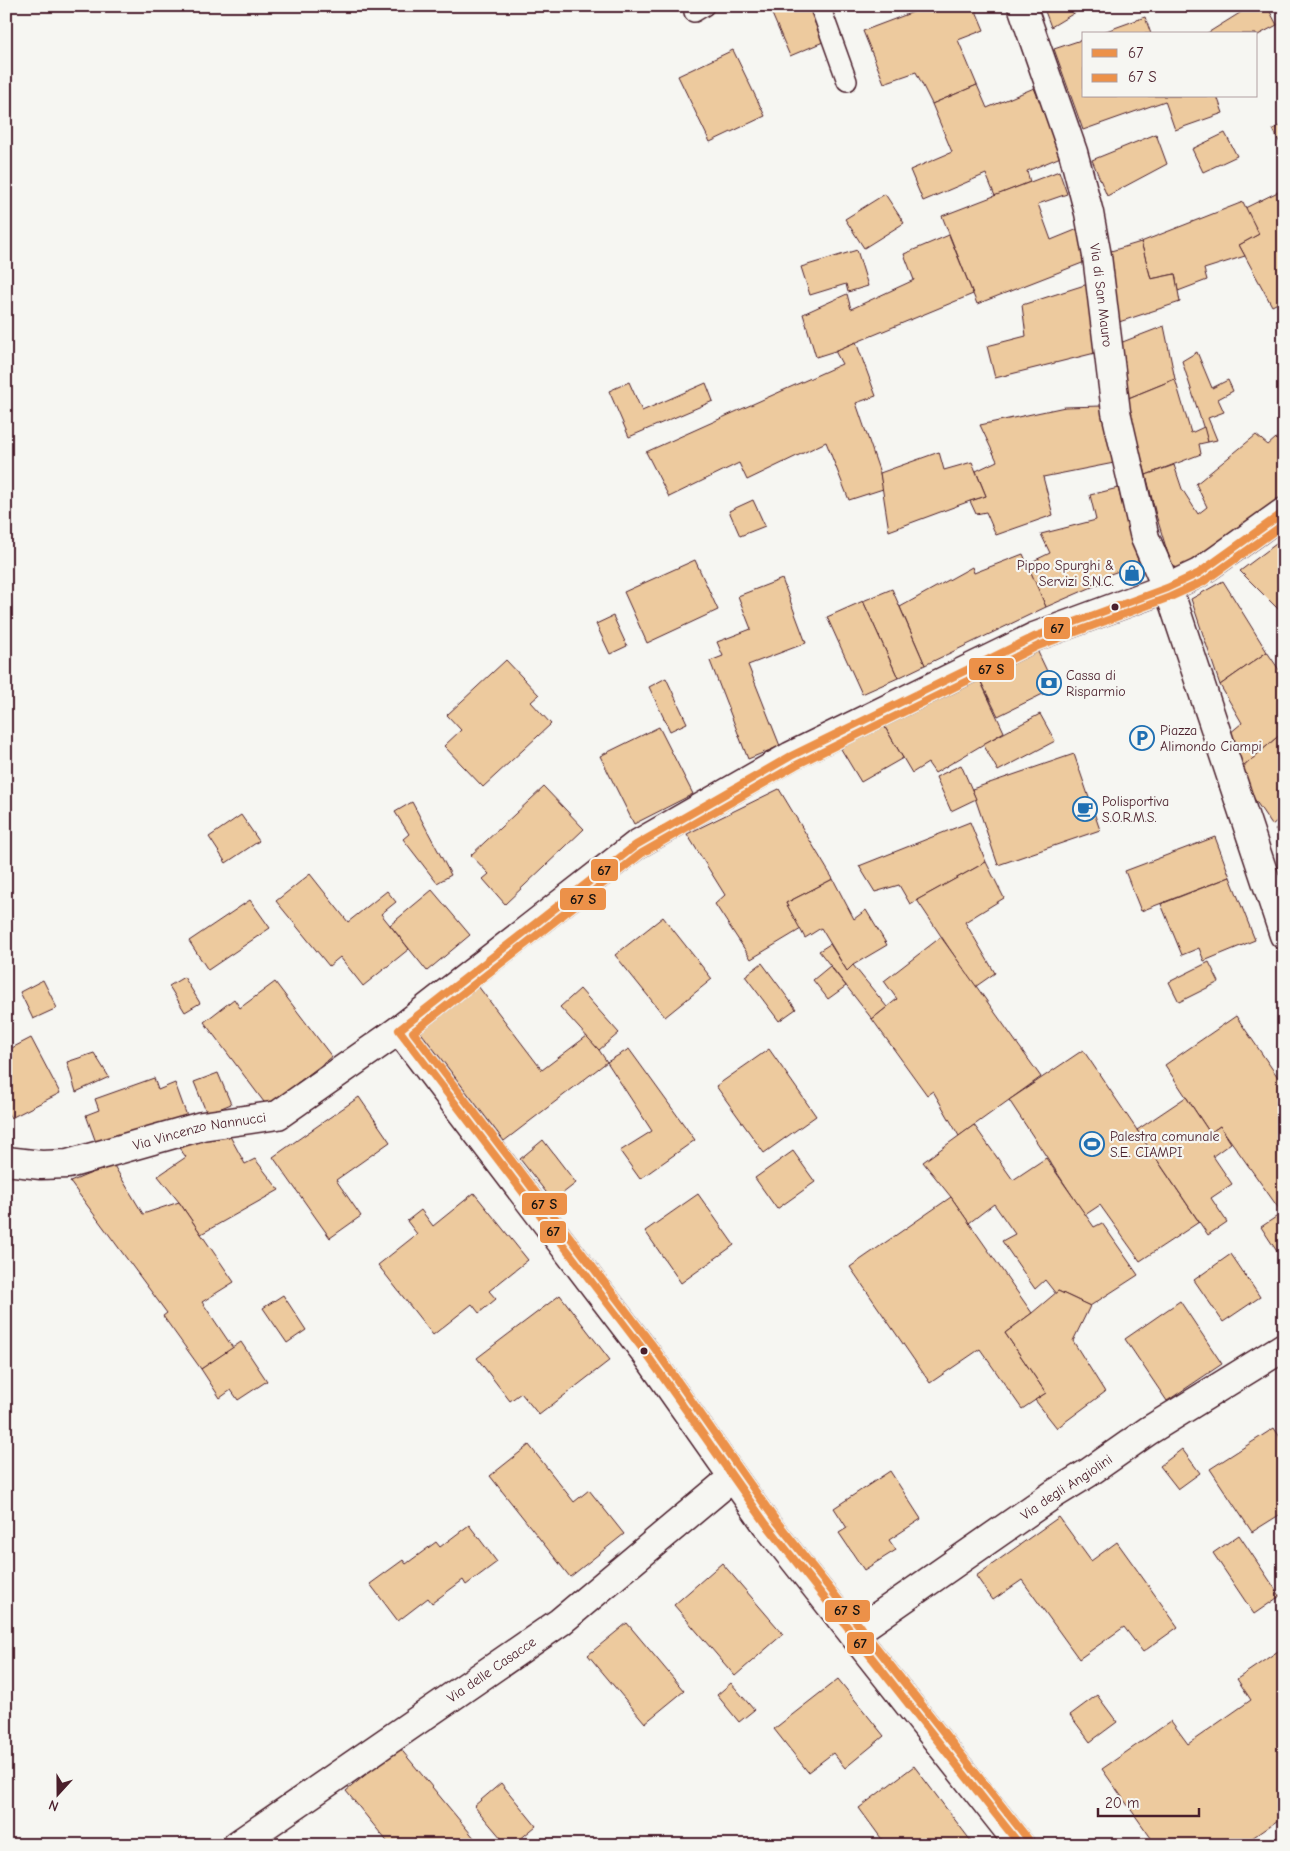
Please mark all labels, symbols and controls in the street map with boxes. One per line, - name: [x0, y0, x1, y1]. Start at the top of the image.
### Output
- legend: [1082, 32, 1258, 98]
- text: 67: [1128, 44, 1143, 62]
- text: 67 S: [1128, 68, 1157, 86]
- street label: Via di San Mauro: [1086, 242, 1116, 348]
- place label: Pippo Spurghi & Servizi S.N.C.: [1017, 557, 1114, 590]
- shop icon: Pippo Spurghi & Servizi S.N.C.: [1119, 560, 1145, 586]
- unlabelled marker: [1110, 602, 1120, 612]
- line badge: 67: [1043, 616, 1071, 640]
- text: 67: [1050, 620, 1065, 637]
- line badge: 67 S: [968, 657, 1015, 681]
- text: 67 S: [978, 661, 1004, 678]
- place label: Cassa di Risparmio: [1066, 667, 1126, 700]
- bank icon: Cassa di Risparmio: [1036, 670, 1062, 696]
- place label: Piazza Alimondo Ciampi: [1160, 722, 1262, 755]
- parking icon: Piazza Alimondo Ciampi: [1129, 725, 1155, 751]
- place label: Polisportiva S.O.R.M.S.: [1102, 793, 1169, 826]
- cafe icon: Polisportiva S.O.R.M.S.: [1072, 796, 1098, 822]
- line badge: 67: [590, 858, 619, 882]
- text: 67: [597, 862, 612, 879]
- line badge: 67 S: [559, 887, 607, 911]
- text: 67 S: [570, 891, 596, 908]
- street label: Via Vincenzo Nannucci: [131, 1109, 267, 1154]
- place label: Palestra comunale S.E. CIAMPI: [1110, 1128, 1220, 1161]
- sports icon: Palestra comunale S.E. CIAMPI: [1079, 1131, 1105, 1157]
- line badge: 67 S: [521, 1192, 568, 1216]
- text: 67 S: [531, 1196, 557, 1213]
- line badge: 67: [539, 1220, 567, 1244]
- text: 67: [546, 1223, 561, 1240]
- unlabelled marker: [639, 1346, 649, 1356]
- street label: Via degli Angiolini: [1017, 1451, 1116, 1524]
- line badge: 67 S: [824, 1599, 871, 1623]
- text: 67 S: [834, 1602, 860, 1619]
- line badge: 67: [846, 1631, 875, 1655]
- street label: Via delle Casacce: [444, 1633, 539, 1706]
- text: 67: [853, 1635, 868, 1652]
- north arrow: [32, 1768, 82, 1818]
- scale bar: [1098, 1786, 1199, 1818]
- text: 20 m: [1105, 1794, 1139, 1812]
- text: N: [46, 1796, 61, 1815]

